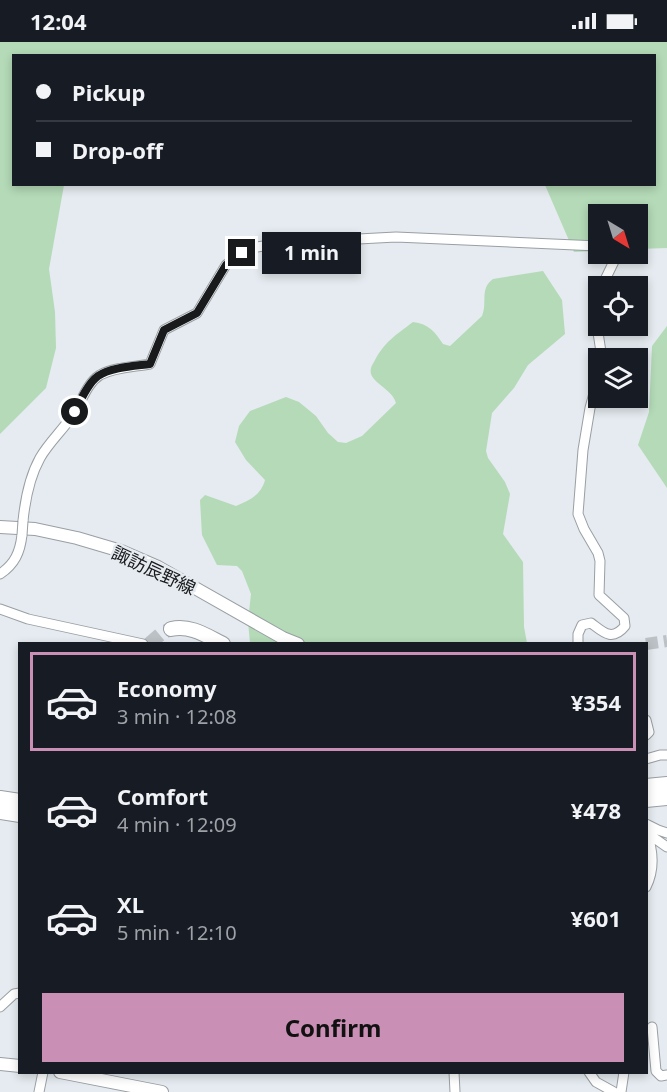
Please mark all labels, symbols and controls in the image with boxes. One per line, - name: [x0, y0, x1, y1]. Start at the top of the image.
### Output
- text: 12:04: [30, 6, 87, 36]
- text: Pickup: [72, 77, 145, 107]
- text: Drop-off: [72, 135, 163, 165]
- north arrow: [588, 204, 648, 264]
- map controls: [588, 204, 648, 408]
- callout: 1 min: [263, 232, 362, 274]
- route end: [228, 239, 255, 266]
- text: 1 min: [284, 239, 339, 266]
- button: locate: [588, 276, 648, 336]
- button: layers: [588, 348, 648, 408]
- route start: [61, 398, 88, 425]
- street label: 諏訪辰野線: [108, 540, 200, 600]
- text: Economy: [117, 673, 216, 703]
- icon: car: [45, 675, 99, 729]
- text: ¥354: [571, 687, 621, 717]
- text: 3 min · 12:08: [117, 703, 237, 730]
- text: Comfort: [117, 781, 208, 811]
- icon: car: [45, 783, 99, 837]
- text: ¥478: [571, 795, 621, 825]
- text: 4 min · 12:09: [117, 811, 237, 838]
- text: XL: [117, 889, 144, 919]
- icon: car: [45, 891, 99, 945]
- text: ¥601: [571, 903, 621, 933]
- text: 5 min · 12:10: [117, 919, 237, 946]
- button: Confirm: [42, 993, 624, 1062]

